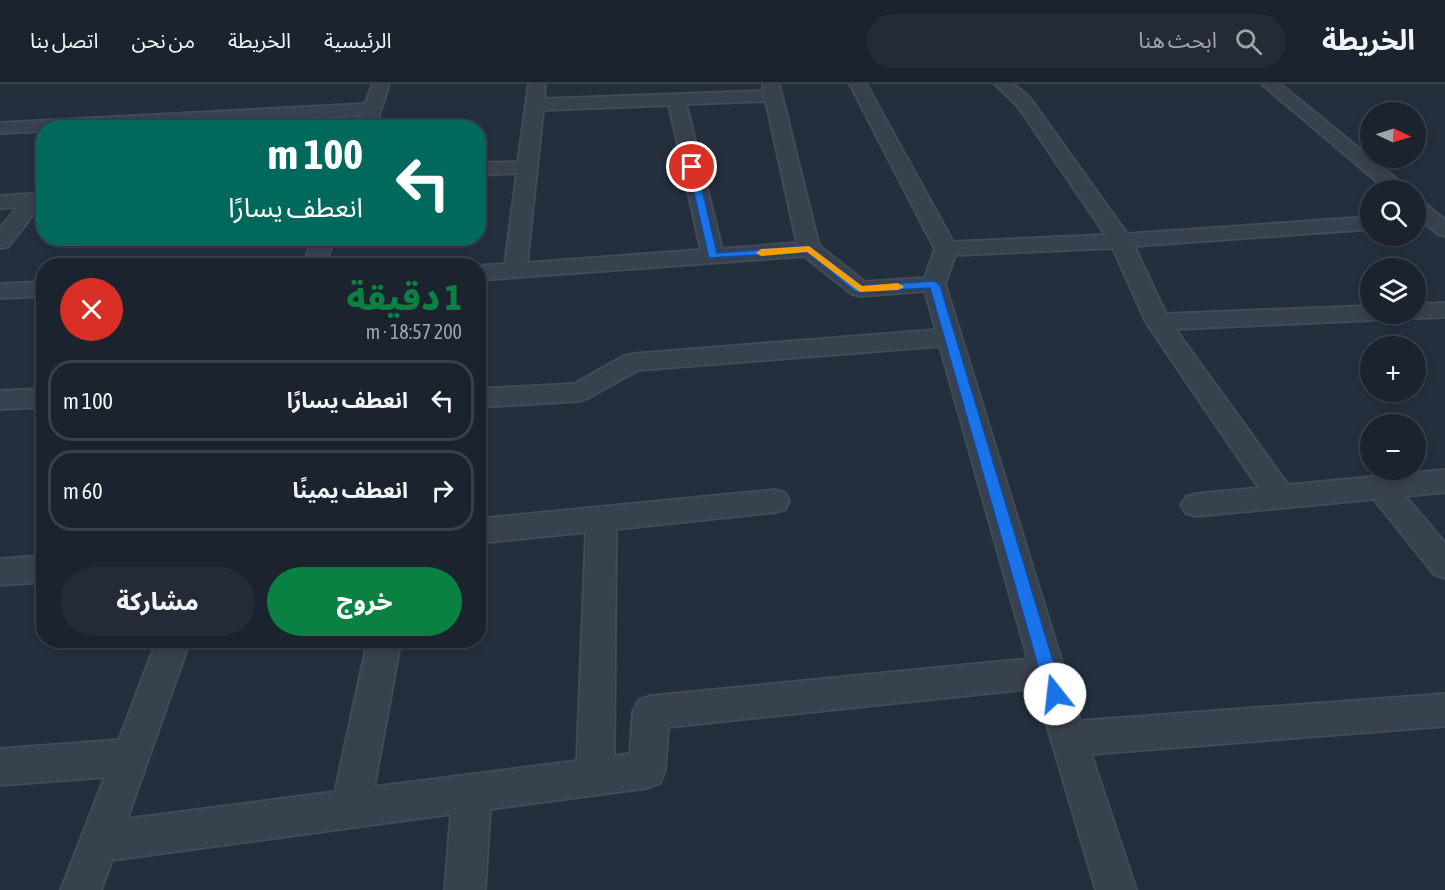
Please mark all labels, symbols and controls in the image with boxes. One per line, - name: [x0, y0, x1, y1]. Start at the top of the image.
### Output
- search box: [866, 14, 1286, 68]
- text: الخريطة: [1322, 24, 1415, 56]
- icon: search: [1232, 25, 1265, 58]
- text: ابحث هنا: [1138, 27, 1217, 53]
- text: اتصل بنا: [30, 28, 98, 52]
- text: من نحن: [131, 28, 195, 52]
- text: الخريطة: [228, 28, 291, 52]
- text: الرئيسية: [324, 28, 391, 52]
- north arrow: [1360, 102, 1426, 168]
- map controls: [1360, 102, 1426, 480]
- text: 100 m: [268, 130, 363, 178]
- pin: [666, 141, 717, 192]
- icon: left: [384, 144, 462, 222]
- icon: arrive: [675, 150, 708, 183]
- button: search: [1360, 180, 1426, 246]
- text: انعطف يسارًا: [228, 192, 363, 223]
- button: layers: [1360, 258, 1426, 324]
- text: 1 دقيقة: [346, 276, 462, 318]
- button: close: [60, 278, 123, 341]
- text: 200 m · 18:57: [366, 320, 462, 343]
- button: +: [1360, 336, 1426, 402]
- icon: left: [426, 384, 459, 417]
- text: انعطف يسارًا: [287, 387, 408, 413]
- text: 100 m: [63, 388, 113, 414]
- button: −: [1360, 414, 1426, 480]
- icon: right: [426, 474, 459, 507]
- text: انعطف يمينًا: [292, 477, 408, 503]
- text: 60 m: [63, 478, 103, 504]
- button: مشاركة: [60, 567, 255, 636]
- button: خروج: [267, 567, 462, 636]
- position arrow: [1023, 662, 1087, 726]

